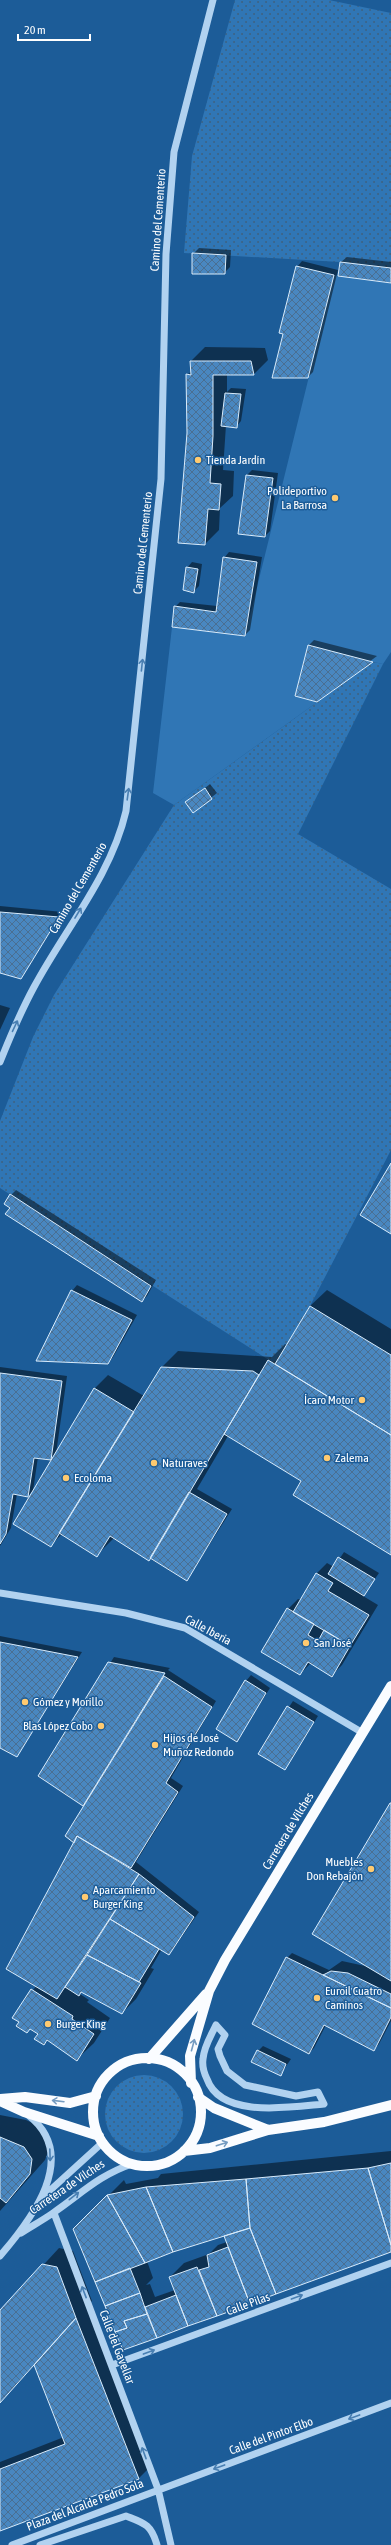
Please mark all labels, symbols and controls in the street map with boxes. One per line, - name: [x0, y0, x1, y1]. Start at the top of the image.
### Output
- scale bar: [18, 16, 90, 42]
- text: 20 m: [24, 23, 46, 37]
- street label: Camino del Cementerio: [147, 168, 169, 272]
- place label: Tienda Jardín: [206, 453, 265, 467]
- marker: Tienda Jardín: [193, 455, 203, 465]
- place label: Polideportivo La Barrosa: [267, 484, 327, 512]
- street label: Camino del Cementerio: [131, 491, 155, 595]
- marker: Polideportivo La Barrosa: [330, 493, 340, 503]
- one-way arrow: [138, 659, 146, 672]
- one-way arrow: [124, 788, 132, 801]
- street label: Camino del Cementerio: [46, 840, 110, 936]
- one-way arrow: [74, 907, 82, 919]
- one-way arrow: [12, 1021, 19, 1033]
- place label: Ícaro Motor: [304, 1393, 354, 1407]
- marker: Ícaro Motor: [357, 1395, 367, 1405]
- place label: Zalema: [335, 1451, 369, 1465]
- marker: Zalema: [322, 1453, 332, 1463]
- place label: Naturaves: [162, 1456, 207, 1470]
- marker: Naturaves: [149, 1458, 159, 1468]
- place label: Ecoloma: [74, 1471, 112, 1485]
- marker: Ecoloma: [61, 1473, 71, 1483]
- street label: Calle Iberia: [182, 1612, 234, 1648]
- place label: San José: [314, 1636, 351, 1650]
- marker: San José: [301, 1638, 311, 1648]
- place label: Gómez y Morillo: [33, 1695, 104, 1709]
- marker: Gómez y Morillo: [20, 1697, 30, 1707]
- place label: Blas López Cobo: [23, 1719, 93, 1733]
- marker: Blas López Cobo: [96, 1721, 106, 1731]
- place label: Hijos de José Muñoz Redondo: [163, 1731, 234, 1759]
- marker: Hijos de José Muñoz Redondo: [150, 1740, 160, 1750]
- street label: Carretera de Vilches: [260, 1790, 316, 1872]
- place label: Muebles Don Rebajón: [306, 1855, 363, 1883]
- marker: Muebles Don Rebajón: [366, 1864, 376, 1874]
- place label: Aparcamiento Burger King: [93, 1883, 156, 1911]
- marker: Aparcamiento Burger King: [80, 1892, 90, 1902]
- place label: Euroil Cuatro Caminos: [325, 1984, 382, 2012]
- marker: Euroil Cuatro Caminos: [312, 1993, 322, 2003]
- place label: Burger King: [56, 2017, 107, 2031]
- marker: Burger King: [43, 2019, 53, 2029]
- one-way arrow: [190, 2038, 198, 2051]
- one-way arrow: [52, 2097, 65, 2105]
- one-way arrow: [216, 2140, 228, 2148]
- one-way arrow: [46, 2148, 54, 2161]
- street label: Carretera de Vilches: [27, 2157, 107, 2217]
- one-way arrow: [69, 2192, 80, 2201]
- one-way arrow: [79, 2286, 87, 2298]
- street label: Calle Pilas: [224, 2290, 272, 2318]
- one-way arrow: [291, 2293, 303, 2301]
- street label: Calle del Gavellar: [96, 2308, 138, 2386]
- one-way arrow: [142, 2347, 154, 2355]
- one-way arrow: [349, 2413, 361, 2421]
- street label: Calle del Pintor Elbo: [227, 2414, 315, 2458]
- one-way arrow: [140, 2447, 148, 2459]
- one-way arrow: [214, 2463, 226, 2471]
- street label: Plaza del Alcalde Pedro Sola: [25, 2476, 145, 2534]

